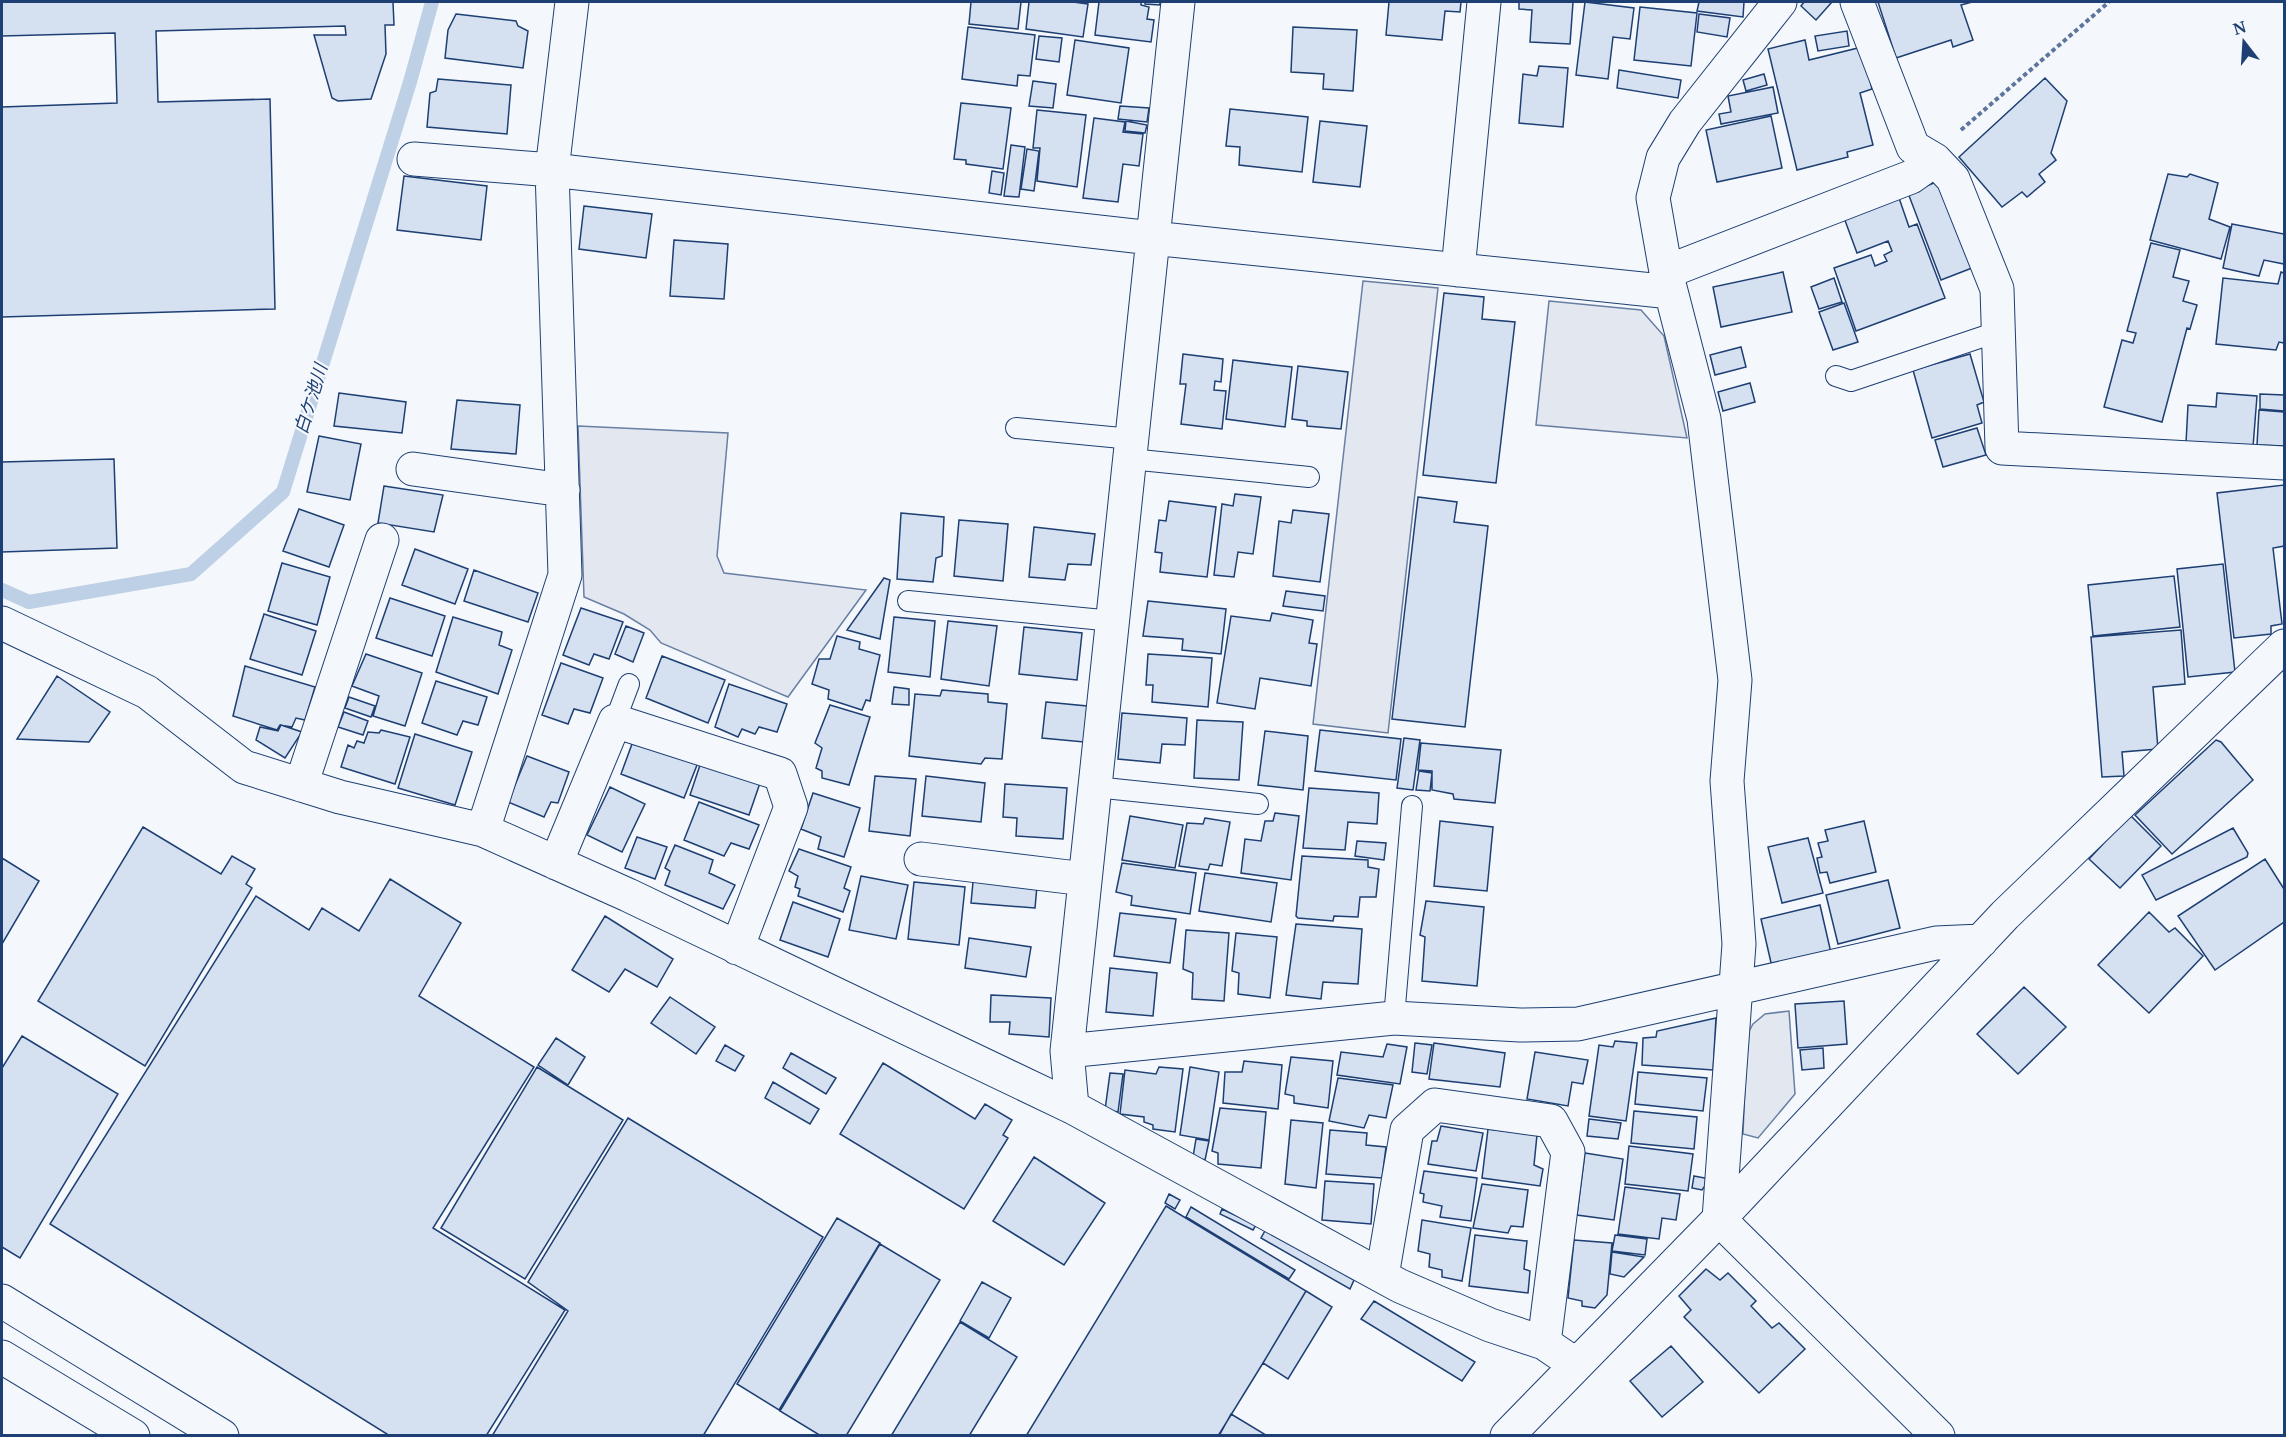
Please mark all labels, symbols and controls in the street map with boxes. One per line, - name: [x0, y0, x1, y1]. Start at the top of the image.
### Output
- north arrow: [2214, 12, 2274, 72]
- text: N: [2230, 15, 2249, 40]
- water label: 白ケ池川: [288, 359, 333, 437]

